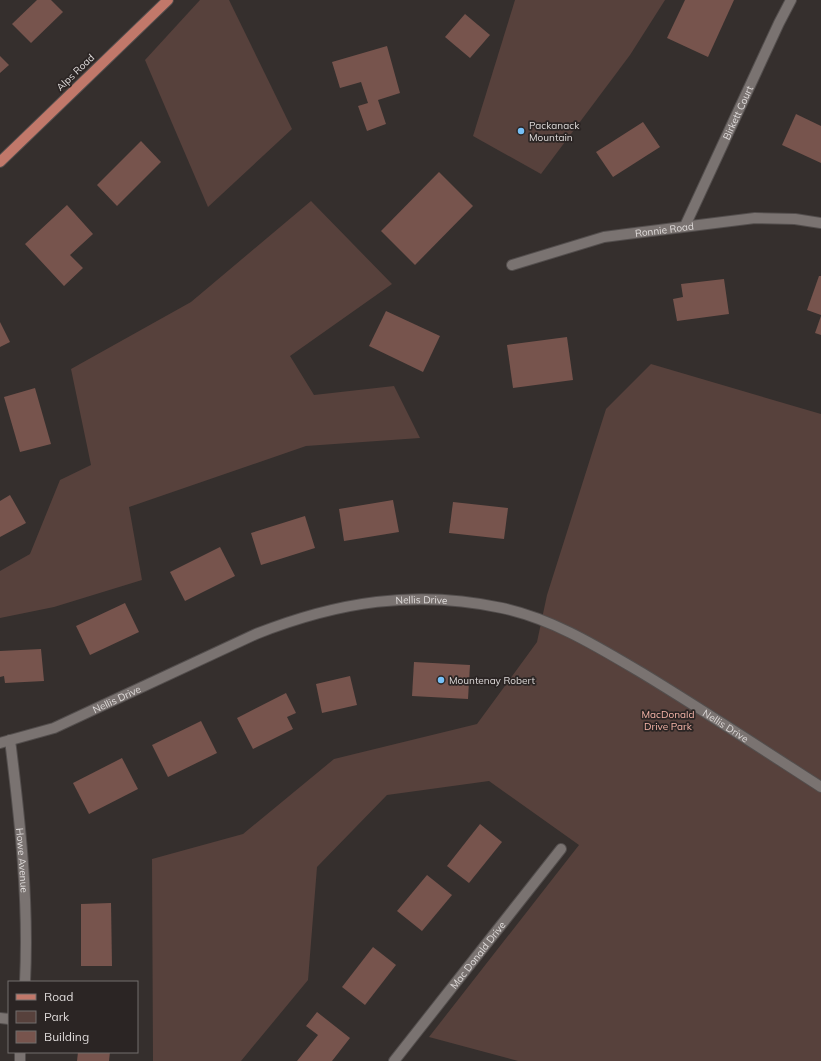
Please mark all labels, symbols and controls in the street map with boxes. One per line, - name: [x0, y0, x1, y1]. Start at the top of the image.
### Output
- street label: Alps Road: [54, 51, 97, 94]
- street label: Birkett Court: [720, 83, 756, 142]
- place label: Packanack Mountain: [529, 119, 580, 144]
- marker: Packanack Mountain: [516, 126, 526, 136]
- street label: Ronnie Road: [634, 220, 695, 240]
- street label: Nellis Drive: [395, 593, 448, 607]
- place label: Mountenay Robert: [449, 674, 535, 687]
- marker: Mountenay Robert: [436, 675, 446, 685]
- street label: Nellis Drive: [90, 683, 143, 716]
- street label: Nellis Drive: [700, 706, 751, 745]
- park label: MacDonald Drive Park: [642, 708, 694, 733]
- street label: Howe Avenue: [13, 827, 31, 893]
- street label: Mac Donald Drive: [447, 919, 509, 992]
- legend: [8, 981, 138, 1053]
- text: Road: [44, 989, 73, 1004]
- text: Park: [44, 1009, 70, 1024]
- text: Building: [44, 1029, 89, 1044]

